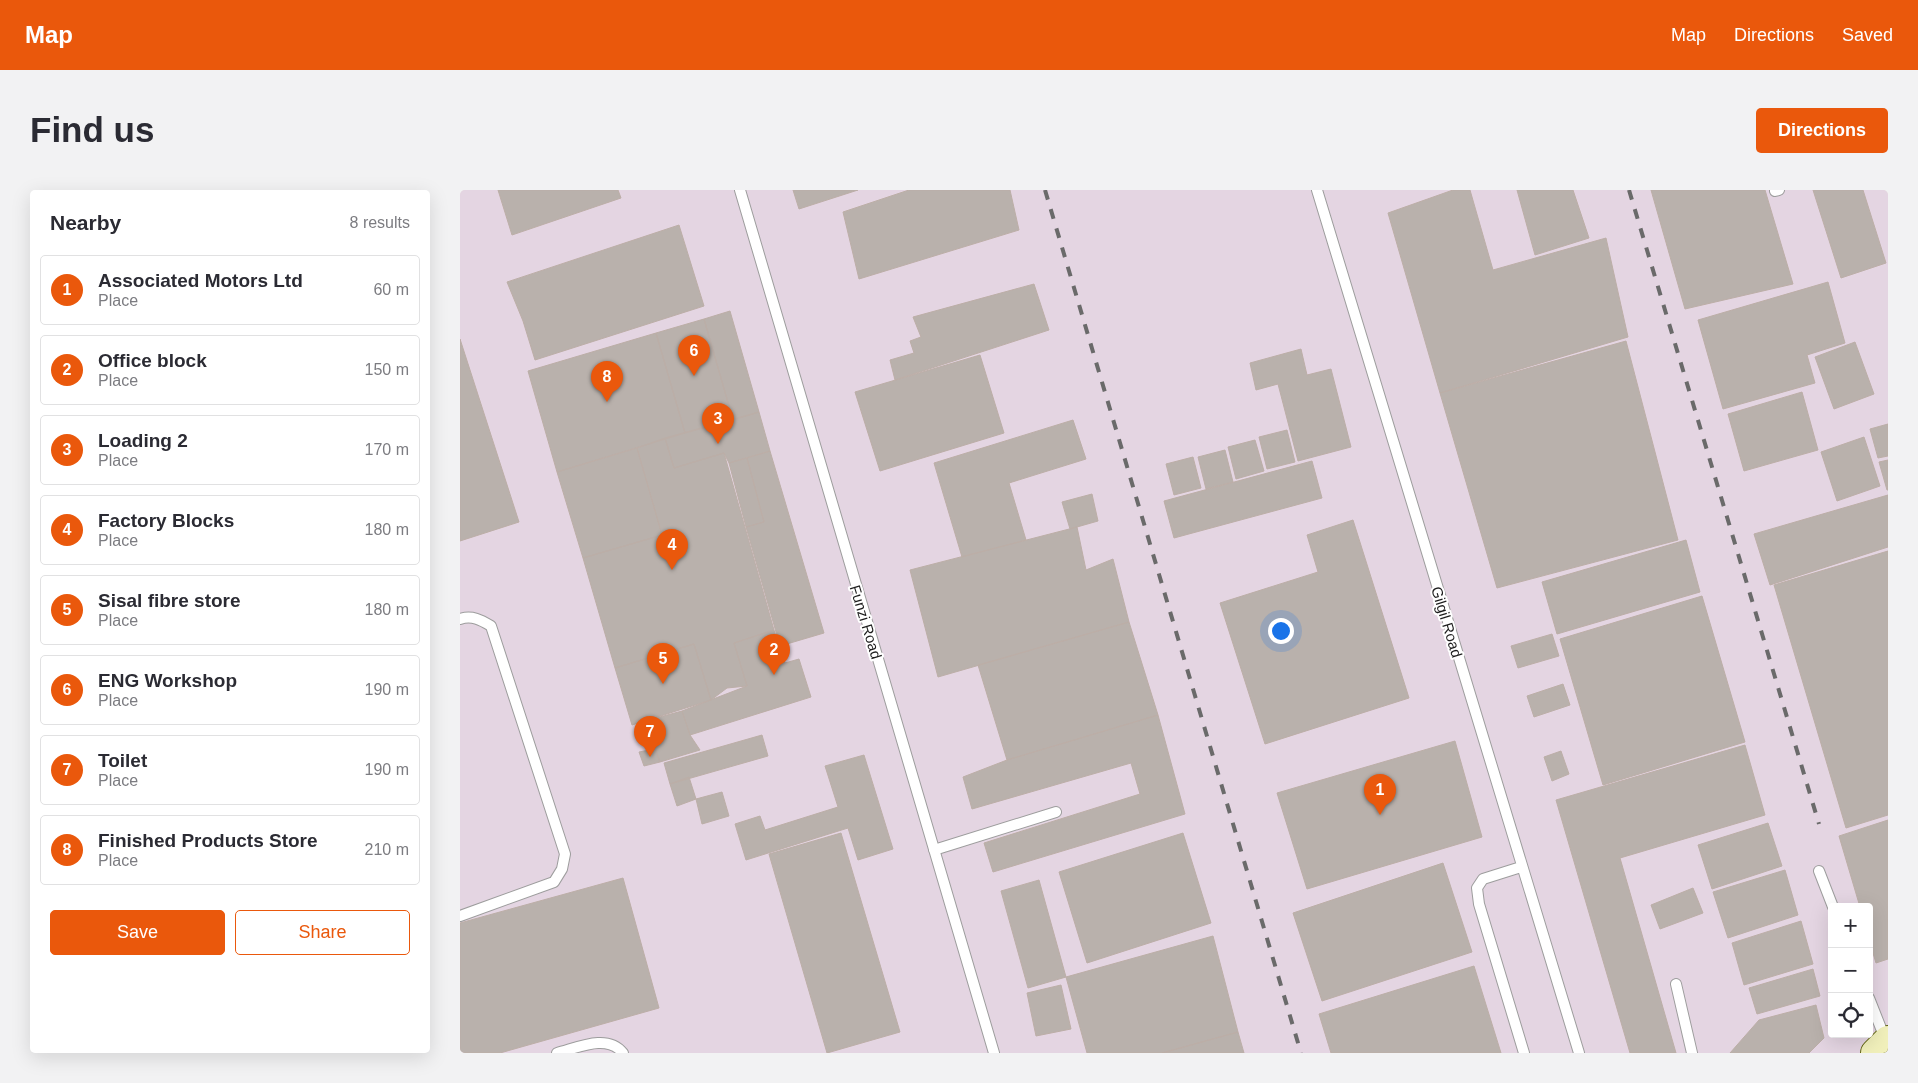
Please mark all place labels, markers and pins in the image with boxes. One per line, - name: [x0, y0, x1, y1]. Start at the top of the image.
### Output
- pin: 6: [678, 335, 710, 376]
- pin: 8: [591, 361, 623, 402]
- pin: 3: [702, 403, 734, 444]
- pin: 4: [656, 529, 688, 570]
- pin: 2: [758, 634, 790, 675]
- pin: 5: [647, 643, 679, 684]
- pin: 7: [634, 716, 666, 757]
- pin: 1: [1364, 774, 1396, 815]

